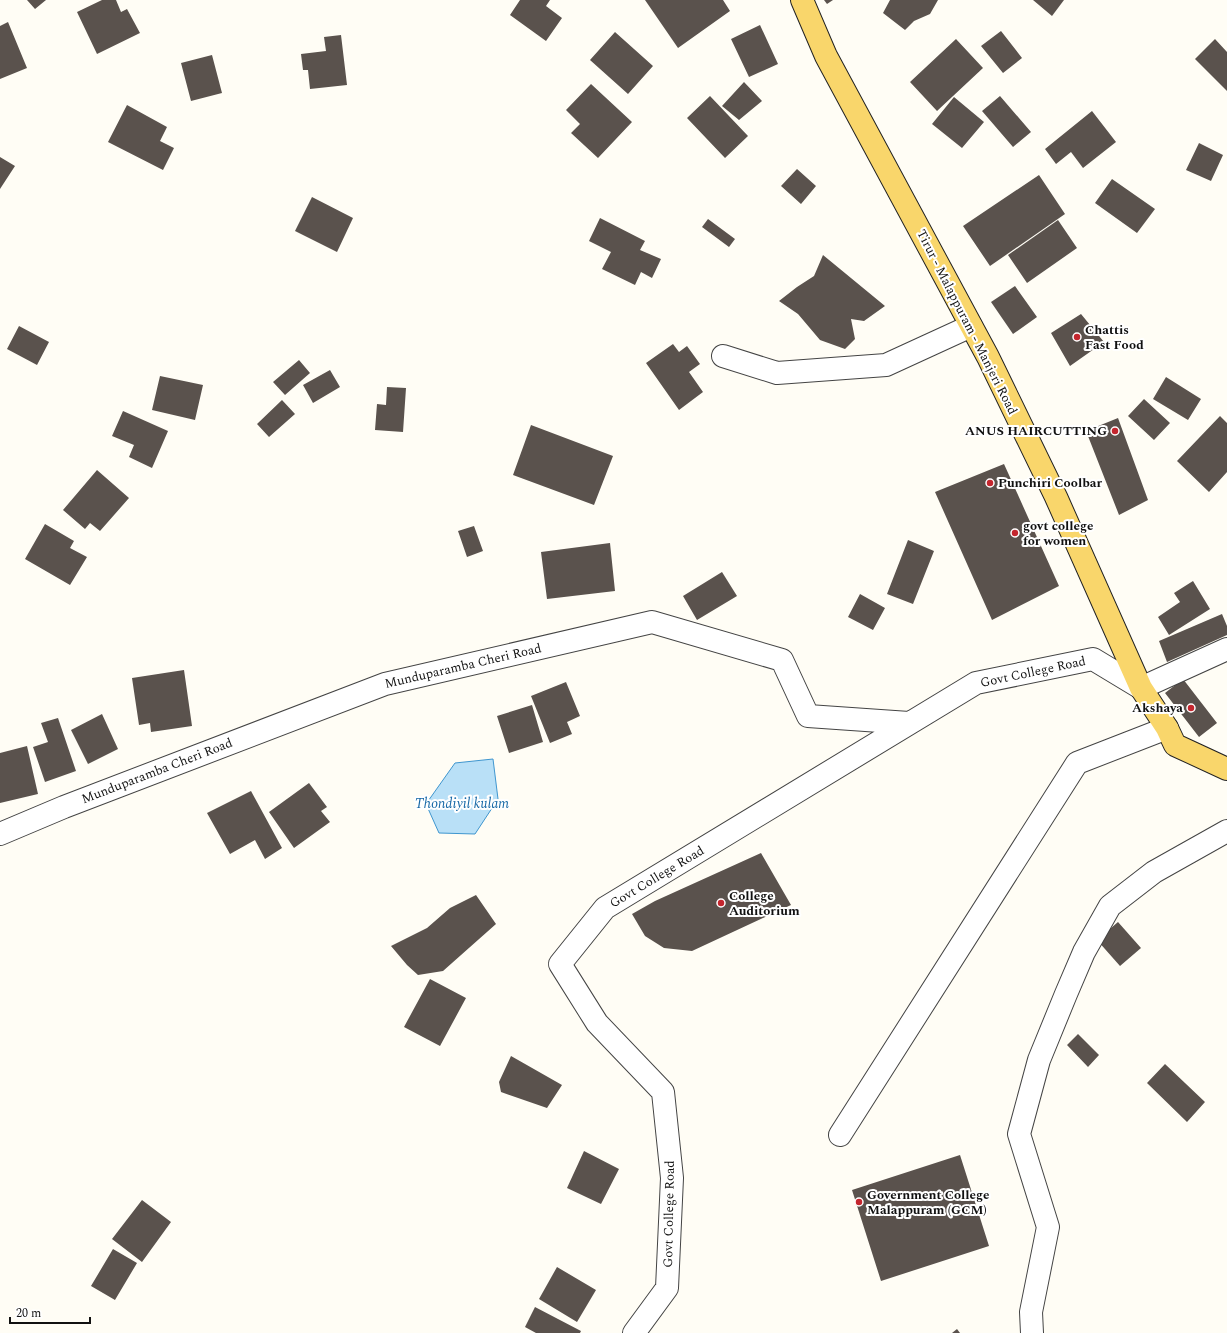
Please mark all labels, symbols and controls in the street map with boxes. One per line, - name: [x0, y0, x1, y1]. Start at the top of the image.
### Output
- street label: Tirur - Malappuram - Manjeri Road: [911, 226, 1023, 418]
- place label: Chattis Fast Food: [1085, 320, 1144, 355]
- marker: Chattis Fast Food: [1072, 332, 1082, 342]
- place label: ANUS HAIRCUTTING: [965, 421, 1107, 441]
- marker: ANUS HAIRCUTTING: [1110, 426, 1120, 436]
- place label: Punchiri Coolbar: [998, 473, 1102, 493]
- marker: Punchiri Coolbar: [985, 478, 995, 488]
- place label: govt college for women: [1023, 516, 1093, 551]
- marker: govt college for women: [1010, 528, 1020, 538]
- street label: Munduparamba Cheri Road: [383, 638, 543, 694]
- street label: Govt College Road: [978, 651, 1088, 693]
- place label: Akshaya: [1132, 698, 1183, 718]
- marker: Akshaya: [1186, 703, 1196, 713]
- street label: Munduparamba Cheri Road: [79, 733, 235, 809]
- water label: Thondiyil kulam: [415, 793, 509, 814]
- street label: Govt College Road: [606, 841, 708, 913]
- place label: College Auditorium: [729, 886, 800, 921]
- marker: College Auditorium: [716, 898, 726, 908]
- street label: Govt College Road: [658, 1160, 680, 1268]
- place label: Government College Malappuram (GCM): [867, 1185, 989, 1220]
- marker: Government College Malappuram (GCM): [854, 1197, 864, 1207]
- scale bar: [10, 1299, 90, 1325]
- text: 20 m: [16, 1304, 41, 1323]

